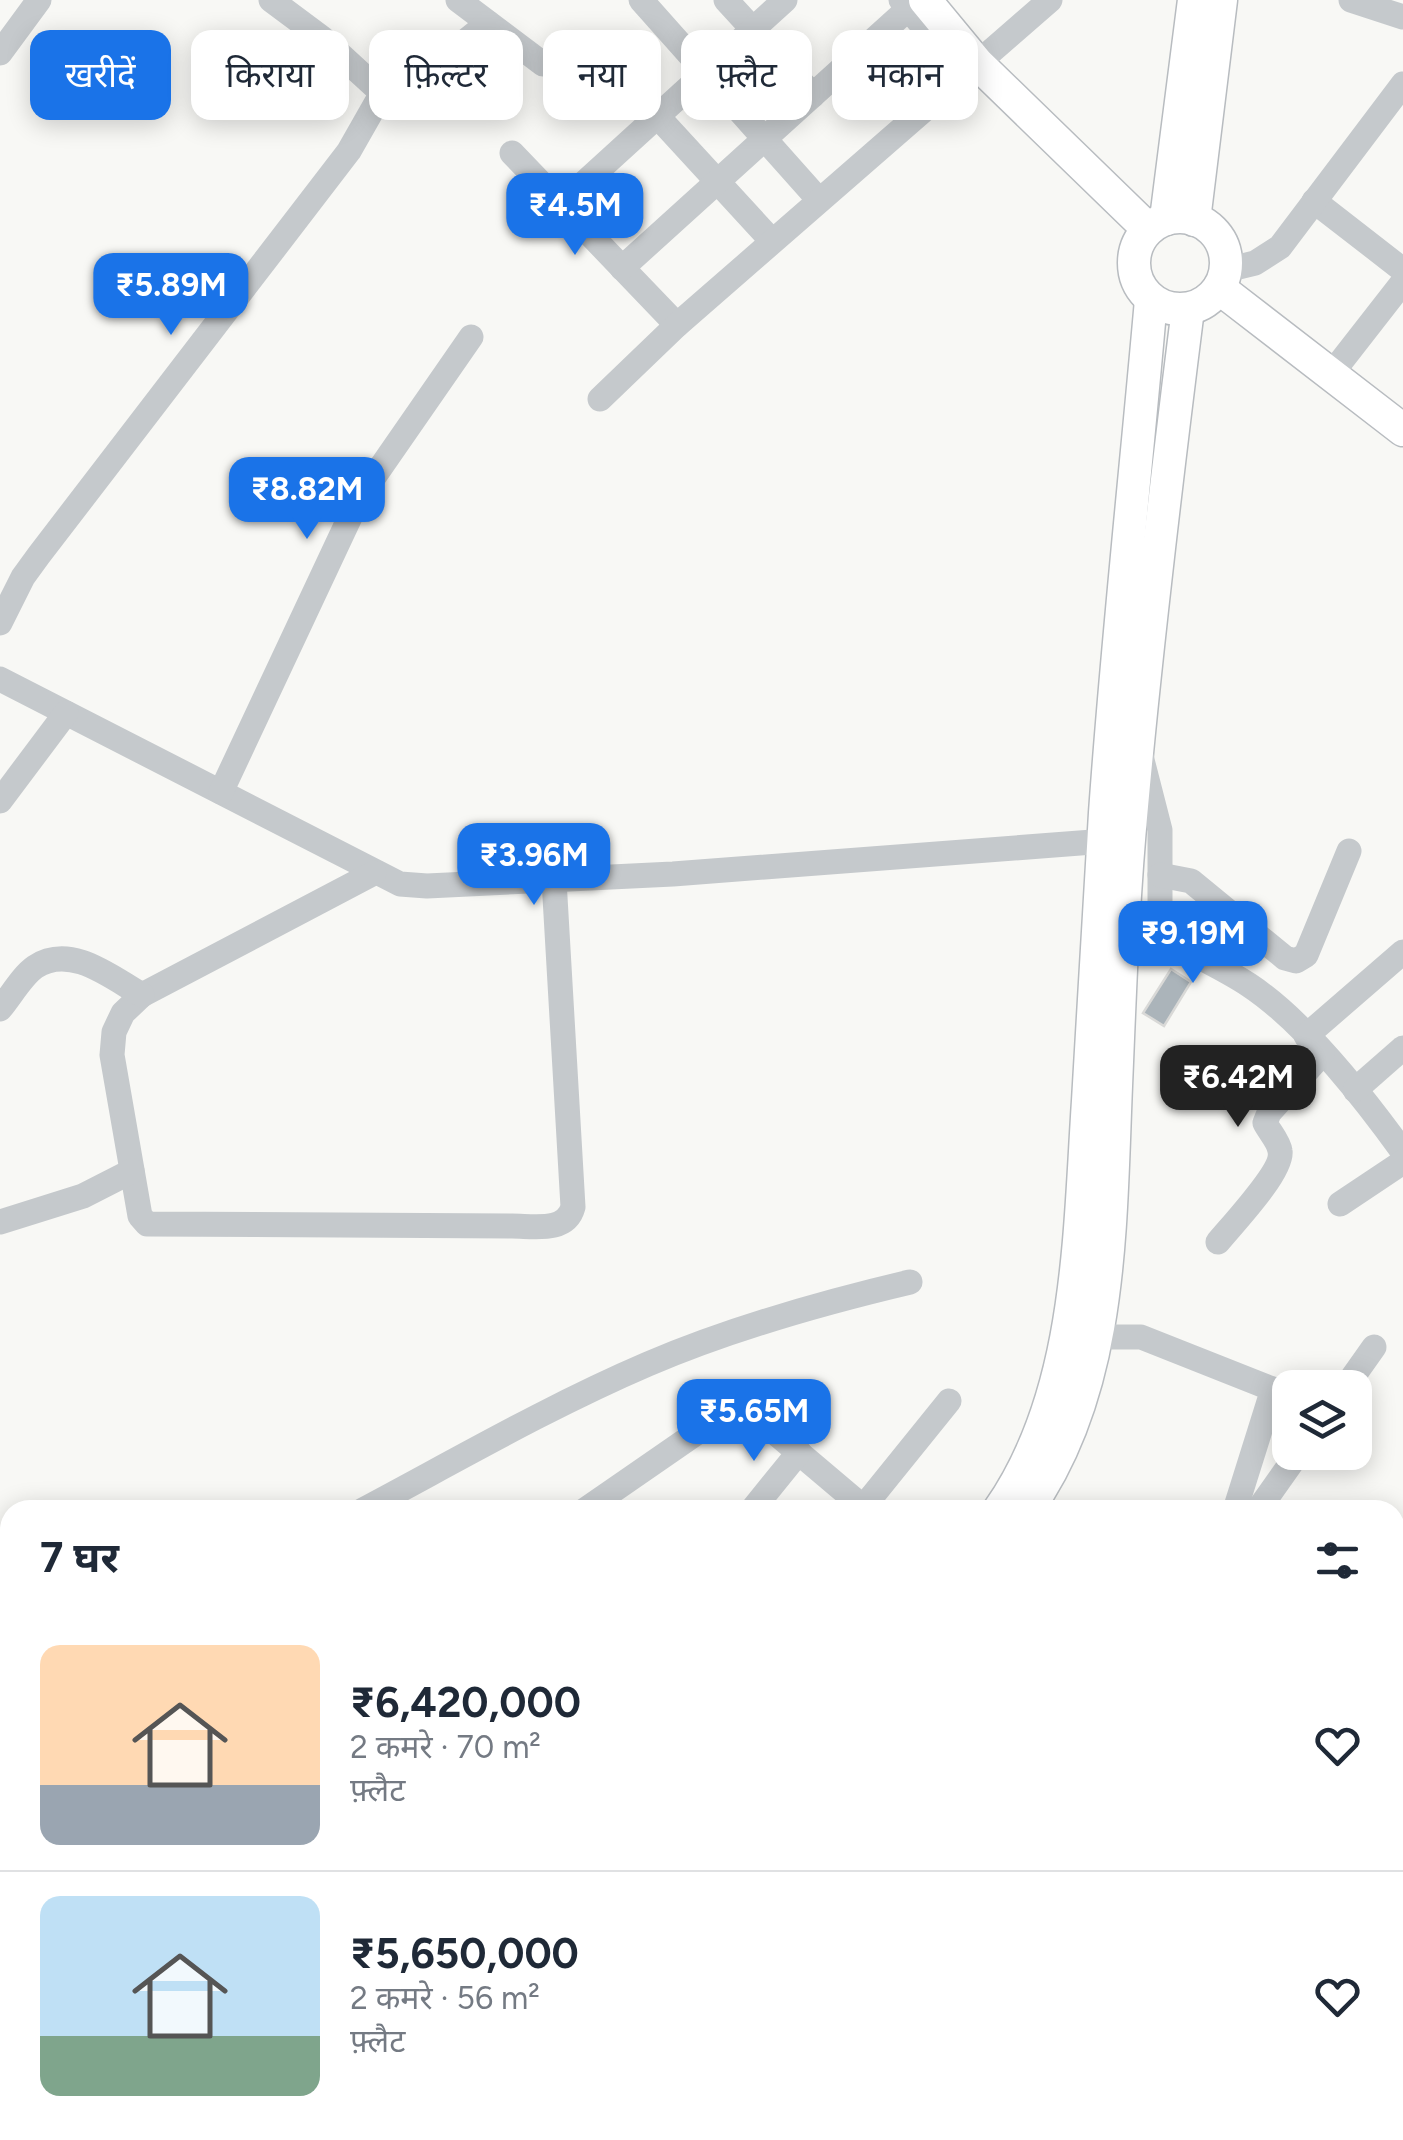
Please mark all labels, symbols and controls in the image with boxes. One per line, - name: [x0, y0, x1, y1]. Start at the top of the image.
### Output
- chip: खरीदें: [30, 30, 171, 120]
- chip: किराया: [191, 30, 349, 120]
- chip: फ़िल्टर: [369, 30, 523, 120]
- chip: नया: [543, 30, 661, 120]
- chip: फ़्लैट: [681, 30, 812, 120]
- chip: मकान: [832, 30, 978, 120]
- pin: ₹4.5M: [505, 173, 645, 258]
- text: ₹4.5M: [528, 186, 622, 224]
- pin: ₹5.89M: [90, 253, 252, 338]
- text: ₹5.89M: [115, 266, 227, 304]
- pin: ₹8.82M: [226, 457, 388, 542]
- text: ₹8.82M: [251, 470, 363, 508]
- pin: ₹3.96M: [453, 823, 615, 908]
- text: ₹3.96M: [479, 836, 589, 874]
- pin: ₹9.19M: [1112, 901, 1274, 986]
- text: ₹9.19M: [1140, 914, 1246, 952]
- pin: ₹6.42M: [1157, 1045, 1319, 1130]
- text: ₹6.42M: [1182, 1058, 1294, 1096]
- map controls: [1272, 1370, 1372, 1470]
- button: layers: [1272, 1370, 1372, 1470]
- pin: ₹5.65M: [673, 1379, 835, 1464]
- text: ₹5.65M: [699, 1392, 809, 1430]
- text: 7 घर: [40, 1532, 119, 1583]
- icon: filters: [1310, 1533, 1365, 1588]
- text: ₹6,420,000: [350, 1677, 581, 1728]
- icon: home: [120, 1685, 240, 1805]
- icon: heart: [1310, 1718, 1365, 1773]
- text: 2 कमरे · 70 m²: [350, 1728, 541, 1766]
- text: फ़्लैट: [350, 1771, 405, 1809]
- text: ₹5,650,000: [350, 1928, 579, 1979]
- icon: home: [120, 1936, 240, 2056]
- icon: heart: [1310, 1969, 1365, 2024]
- text: 2 कमरे · 56 m²: [350, 1979, 540, 2017]
- text: फ़्लैट: [350, 2022, 405, 2060]

